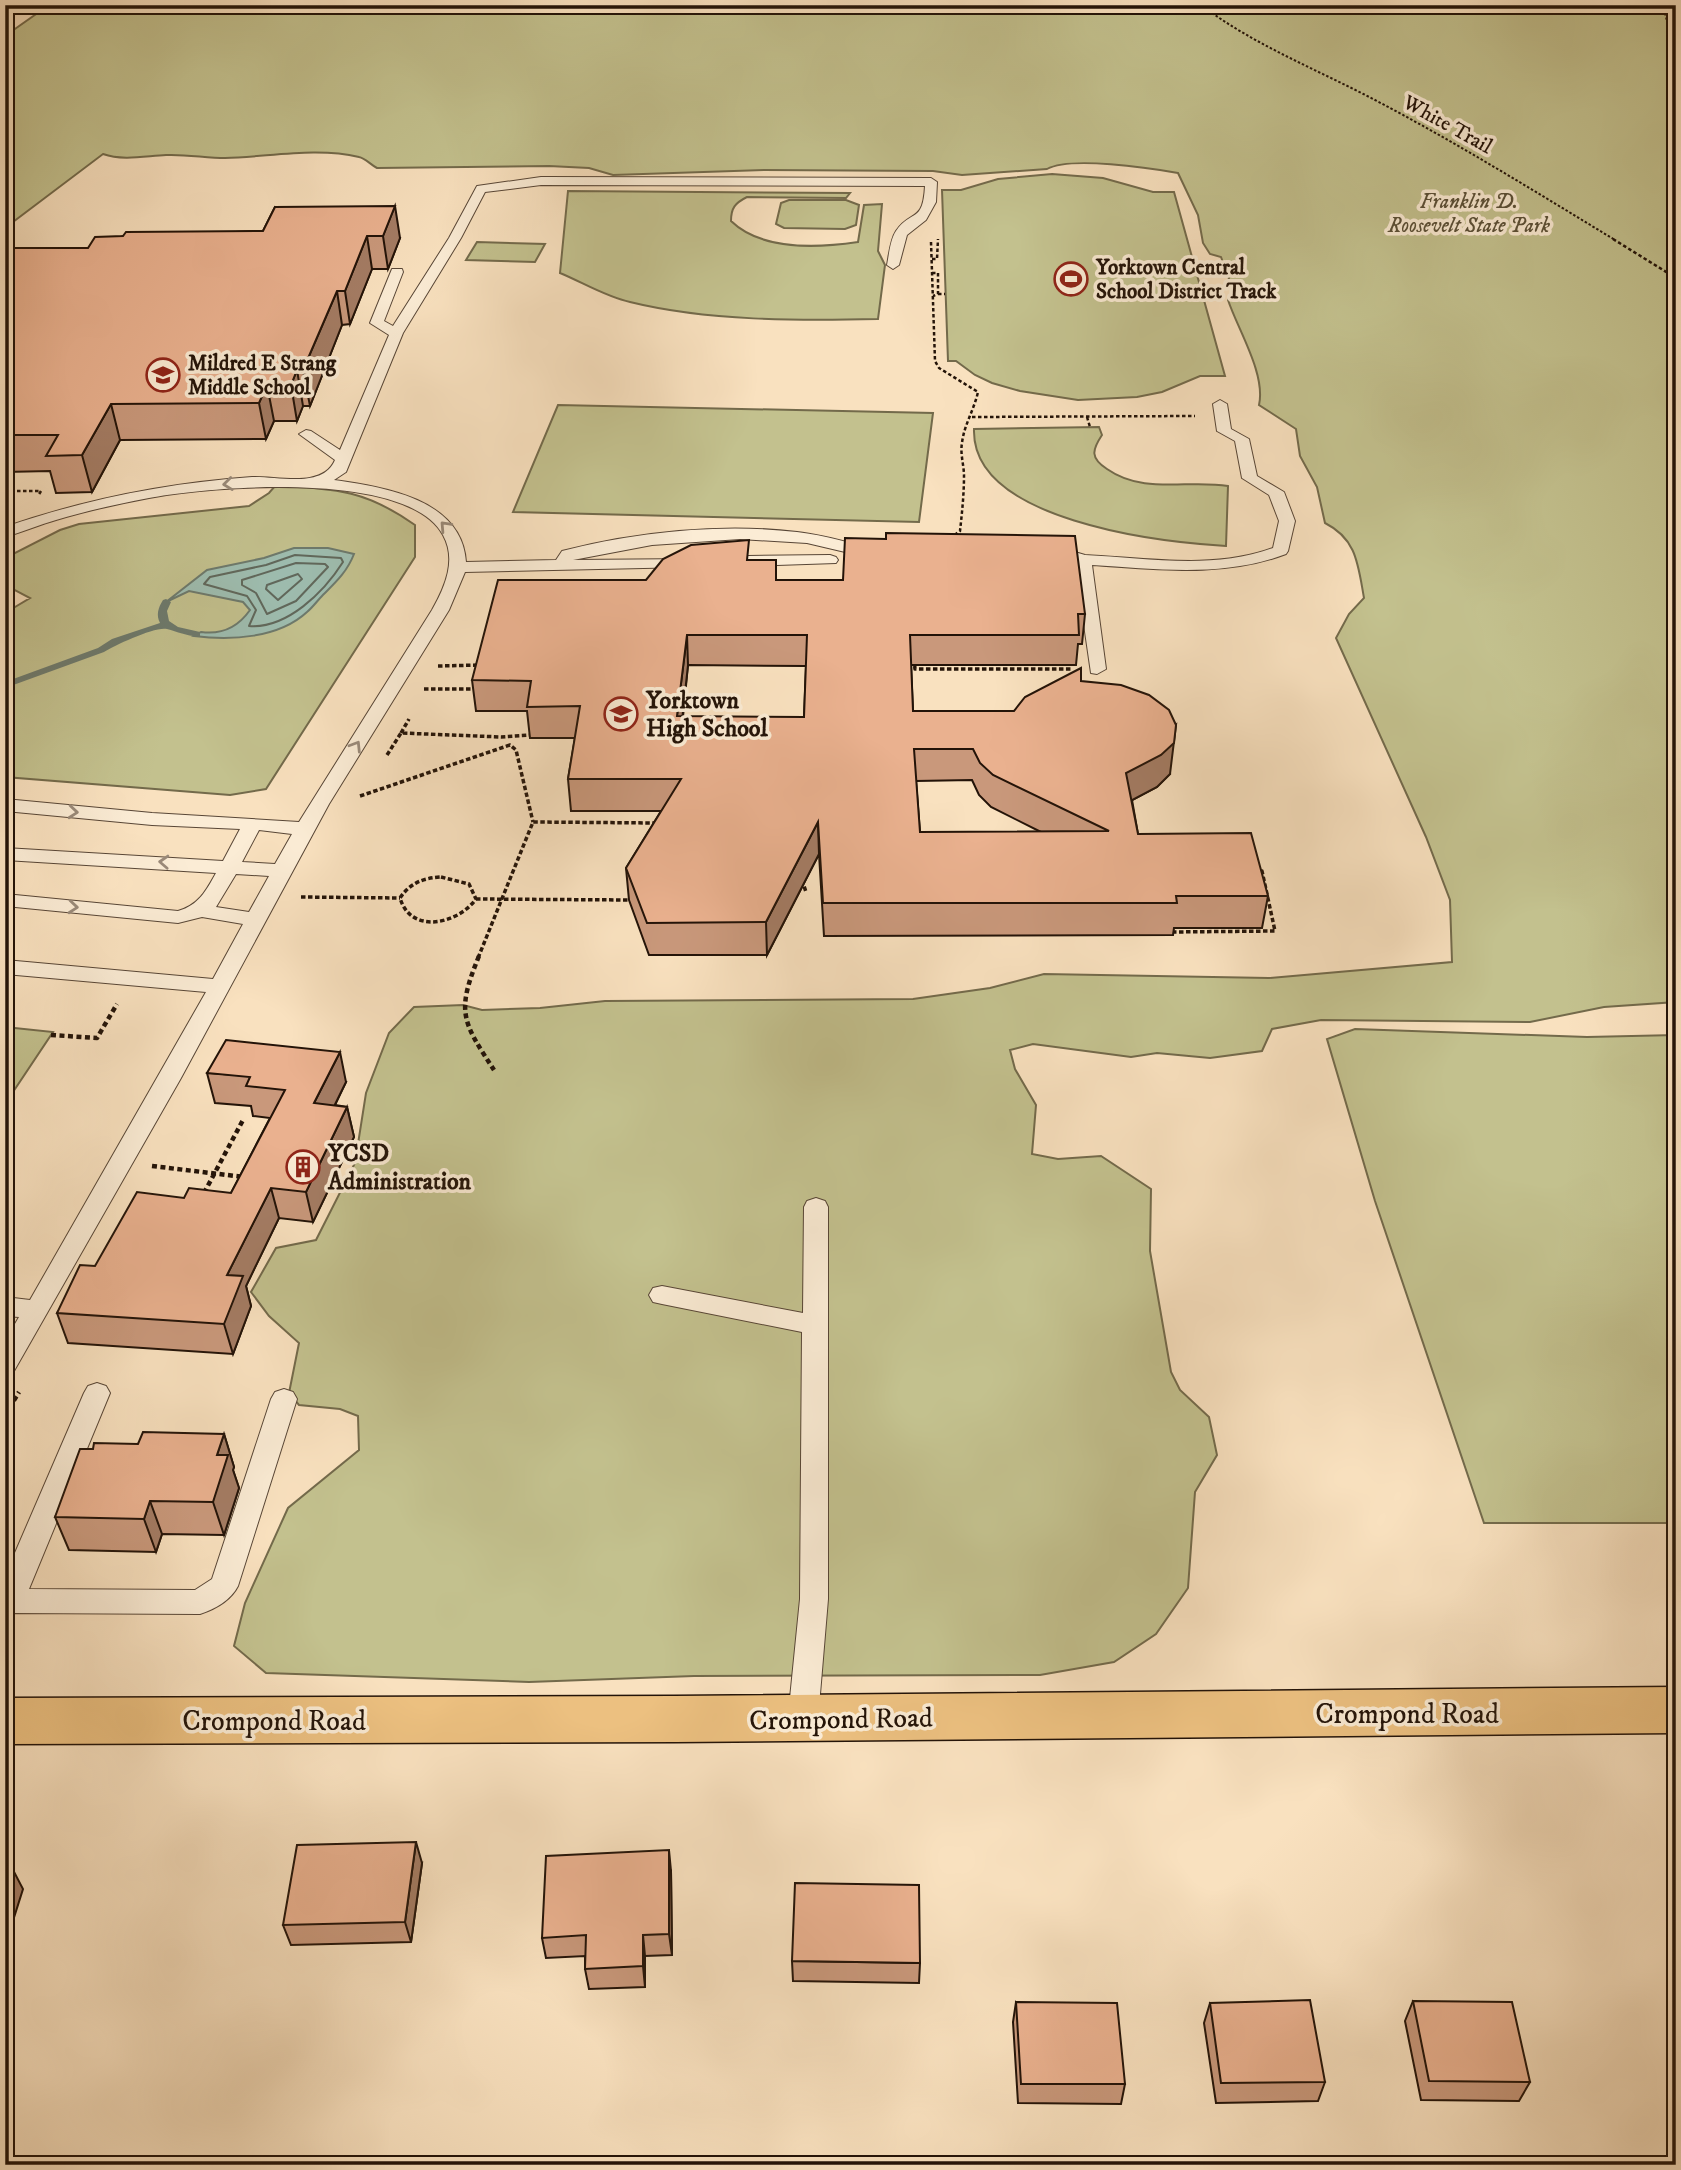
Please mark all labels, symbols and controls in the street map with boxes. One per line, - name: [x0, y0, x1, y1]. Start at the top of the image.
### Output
- street label: White Trail: [1397, 89, 1497, 160]
- park label: Franklin D. Roosevelt State Park: [1387, 189, 1550, 239]
- place label: Yorktown Central School District Track: [1095, 255, 1277, 305]
- sports icon: Yorktown Central School District Track: [1052, 260, 1090, 298]
- place label: Mildred E Strang Middle School: [188, 351, 337, 401]
- school or university icon: Mildred E Strang Middle School: [144, 356, 182, 394]
- one-way arrow: [222, 476, 234, 491]
- one-way arrow: [441, 521, 453, 534]
- place label: Yorktown High School: [645, 686, 768, 744]
- school or university icon: Yorktown High School: [602, 695, 640, 733]
- one-way arrow: [347, 741, 360, 754]
- one-way arrow: [68, 804, 79, 819]
- one-way arrow: [158, 855, 169, 870]
- one-way arrow: [67, 899, 79, 914]
- place label: YCSD Administration: [327, 1139, 472, 1197]
- building icon: YCSD Administration: [284, 1148, 322, 1186]
- street label: Crompond Road: [1315, 1697, 1499, 1732]
- street label: Crompond Road: [749, 1700, 933, 1739]
- street label: Crompond Road: [182, 1704, 366, 1739]

